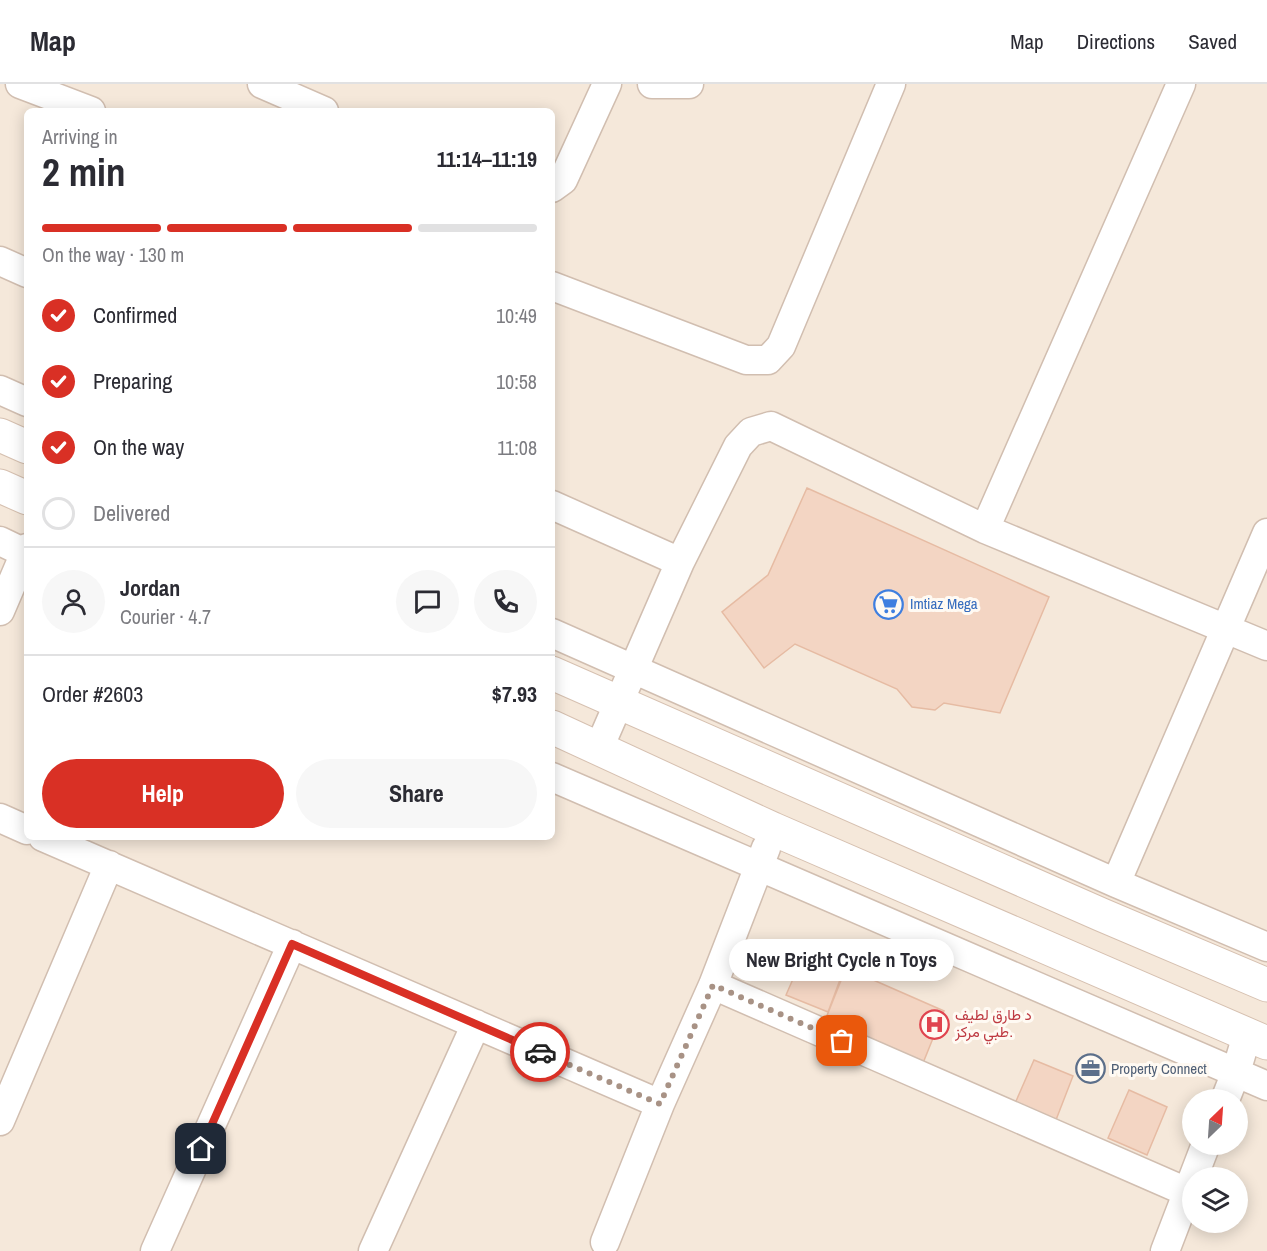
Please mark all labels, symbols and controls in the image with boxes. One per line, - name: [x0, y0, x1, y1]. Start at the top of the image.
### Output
- text: Map: [30, 22, 76, 60]
- text: Map: [1010, 27, 1044, 56]
- text: Directions: [1077, 27, 1155, 56]
- text: Saved: [1188, 27, 1237, 56]
- text: Arriving in: [42, 123, 118, 150]
- text: 11:14–11:19: [437, 144, 537, 174]
- text: 2 min: [42, 146, 126, 198]
- text: On the way · 130 m: [42, 241, 184, 268]
- icon: check: [42, 299, 75, 332]
- text: Confirmed: [93, 300, 177, 330]
- text: 10:49: [496, 302, 537, 329]
- icon: check: [42, 365, 75, 398]
- text: Preparing: [93, 366, 172, 396]
- text: 10:58: [496, 368, 537, 395]
- icon: check: [42, 431, 75, 464]
- text: On the way: [93, 432, 184, 462]
- text: 11:08: [497, 434, 537, 461]
- text: Delivered: [93, 498, 170, 528]
- button: person: [42, 570, 105, 633]
- button: chat: [396, 570, 459, 633]
- button: phone: [474, 570, 537, 633]
- text: Jordan: [120, 573, 180, 603]
- supermarket icon: Imtiaz Mega: [873, 588, 905, 620]
- place label: Imtiaz Mega: [910, 593, 978, 614]
- text: Courier · 4.7: [120, 603, 211, 630]
- text: Order #2603: [42, 679, 143, 709]
- text: $7.93: [492, 679, 537, 709]
- button: Help: [42, 759, 284, 828]
- button: Share: [296, 759, 537, 828]
- callout: New Bright Cycle n Toys: [730, 939, 954, 981]
- text: New Bright Cycle n Toys: [746, 946, 937, 973]
- place label: د طارق لطیف طبي مرکز.: [954, 1004, 1032, 1045]
- hospital icon: د طارق لطیف طبي مرکز.: [918, 1008, 950, 1040]
- pin: [816, 1015, 867, 1066]
- courier: [510, 1022, 570, 1082]
- icon: bag: [825, 1024, 858, 1057]
- icon: car: [524, 1036, 557, 1069]
- office icon: Property Connect: [1074, 1053, 1106, 1085]
- place label: Property Connect: [1111, 1058, 1207, 1079]
- north arrow: [1182, 1089, 1248, 1155]
- map controls: [1182, 1089, 1248, 1233]
- pin: [175, 1123, 226, 1174]
- icon: home: [184, 1132, 217, 1165]
- button: layers: [1182, 1167, 1248, 1233]

